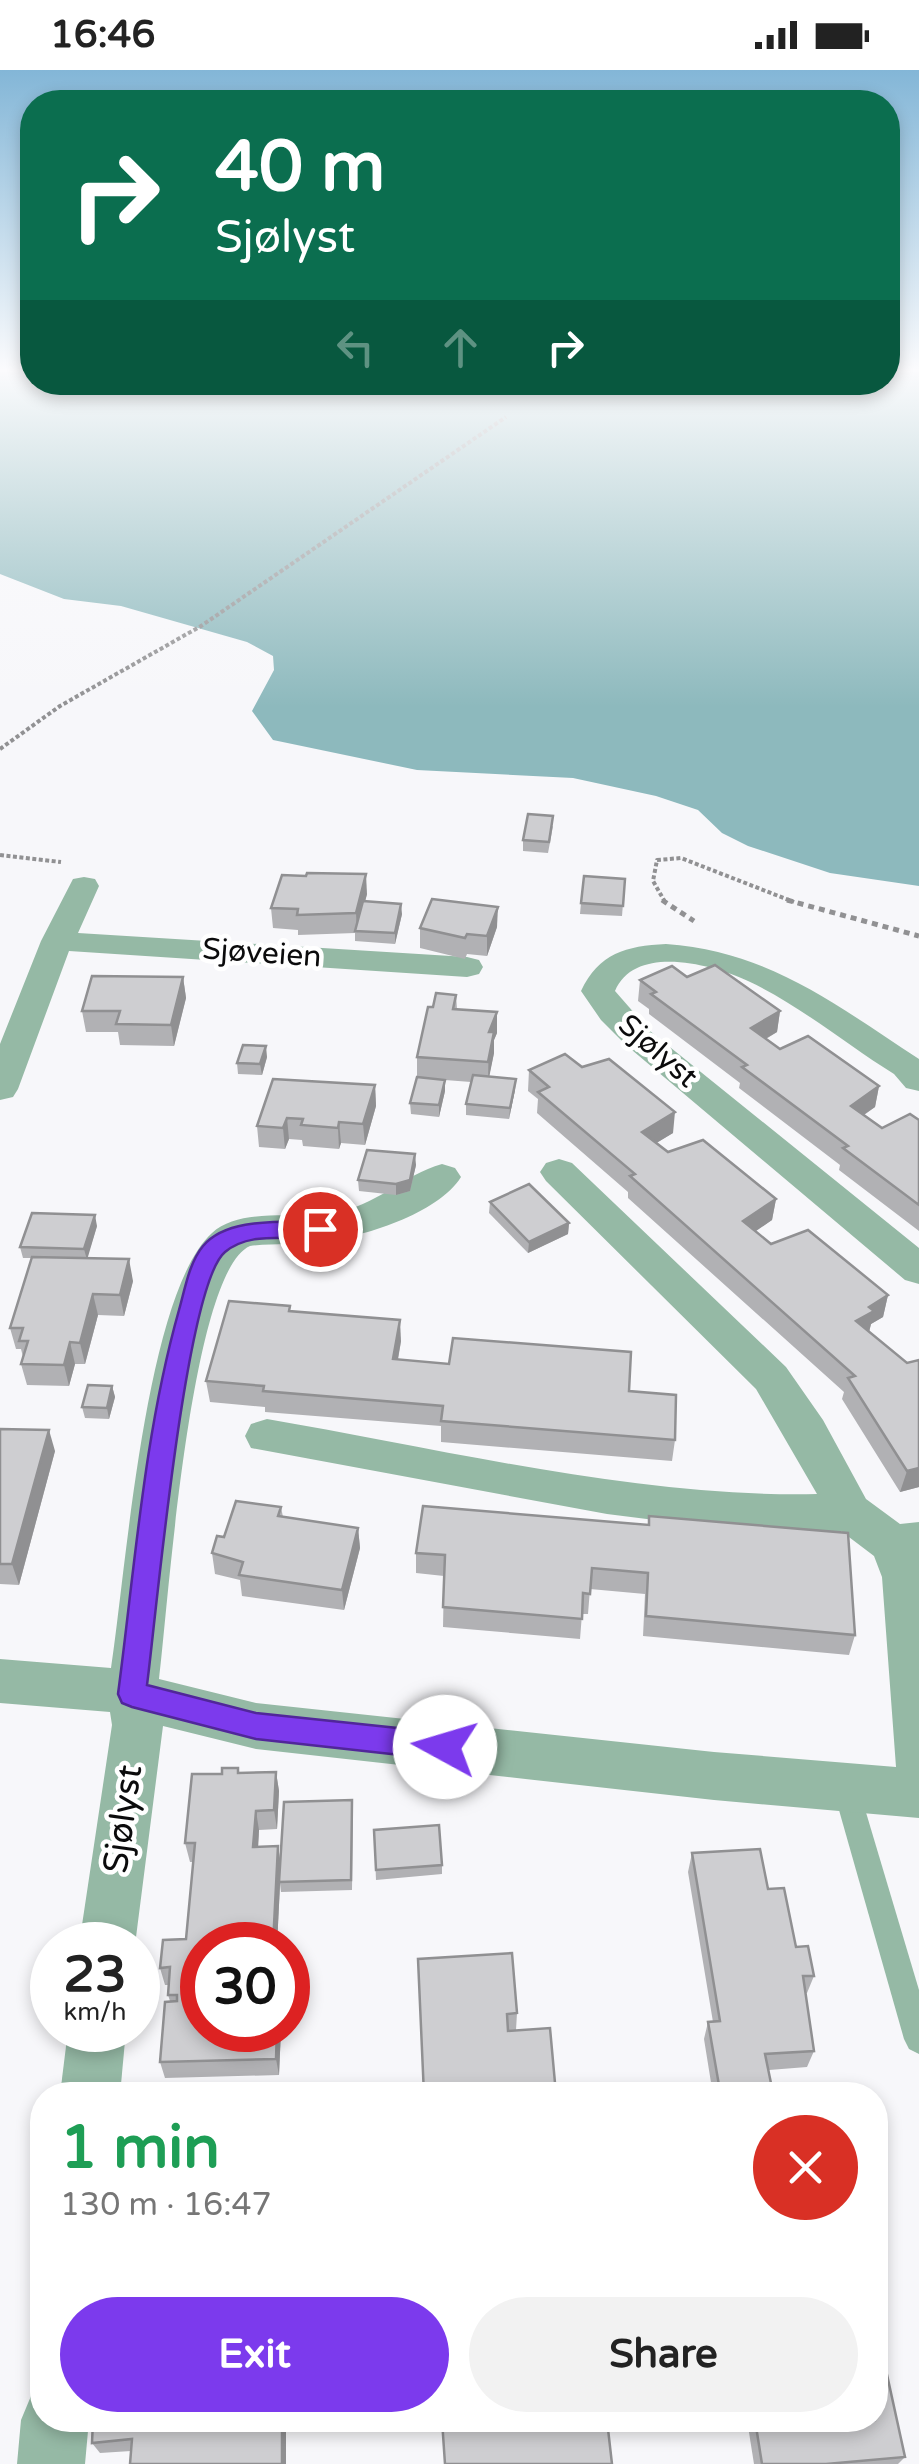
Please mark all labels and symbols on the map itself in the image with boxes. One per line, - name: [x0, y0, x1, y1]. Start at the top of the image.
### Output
- street label: Sjøveien: [201, 930, 323, 976]
- street label: Sjølyst: [611, 1006, 705, 1096]
- pin: [278, 1187, 363, 1272]
- position arrow: [393, 1695, 497, 1799]
- street label: Sjølyst: [95, 1762, 151, 1876]
- speed limit sign: 30: [180, 1922, 310, 2052]

